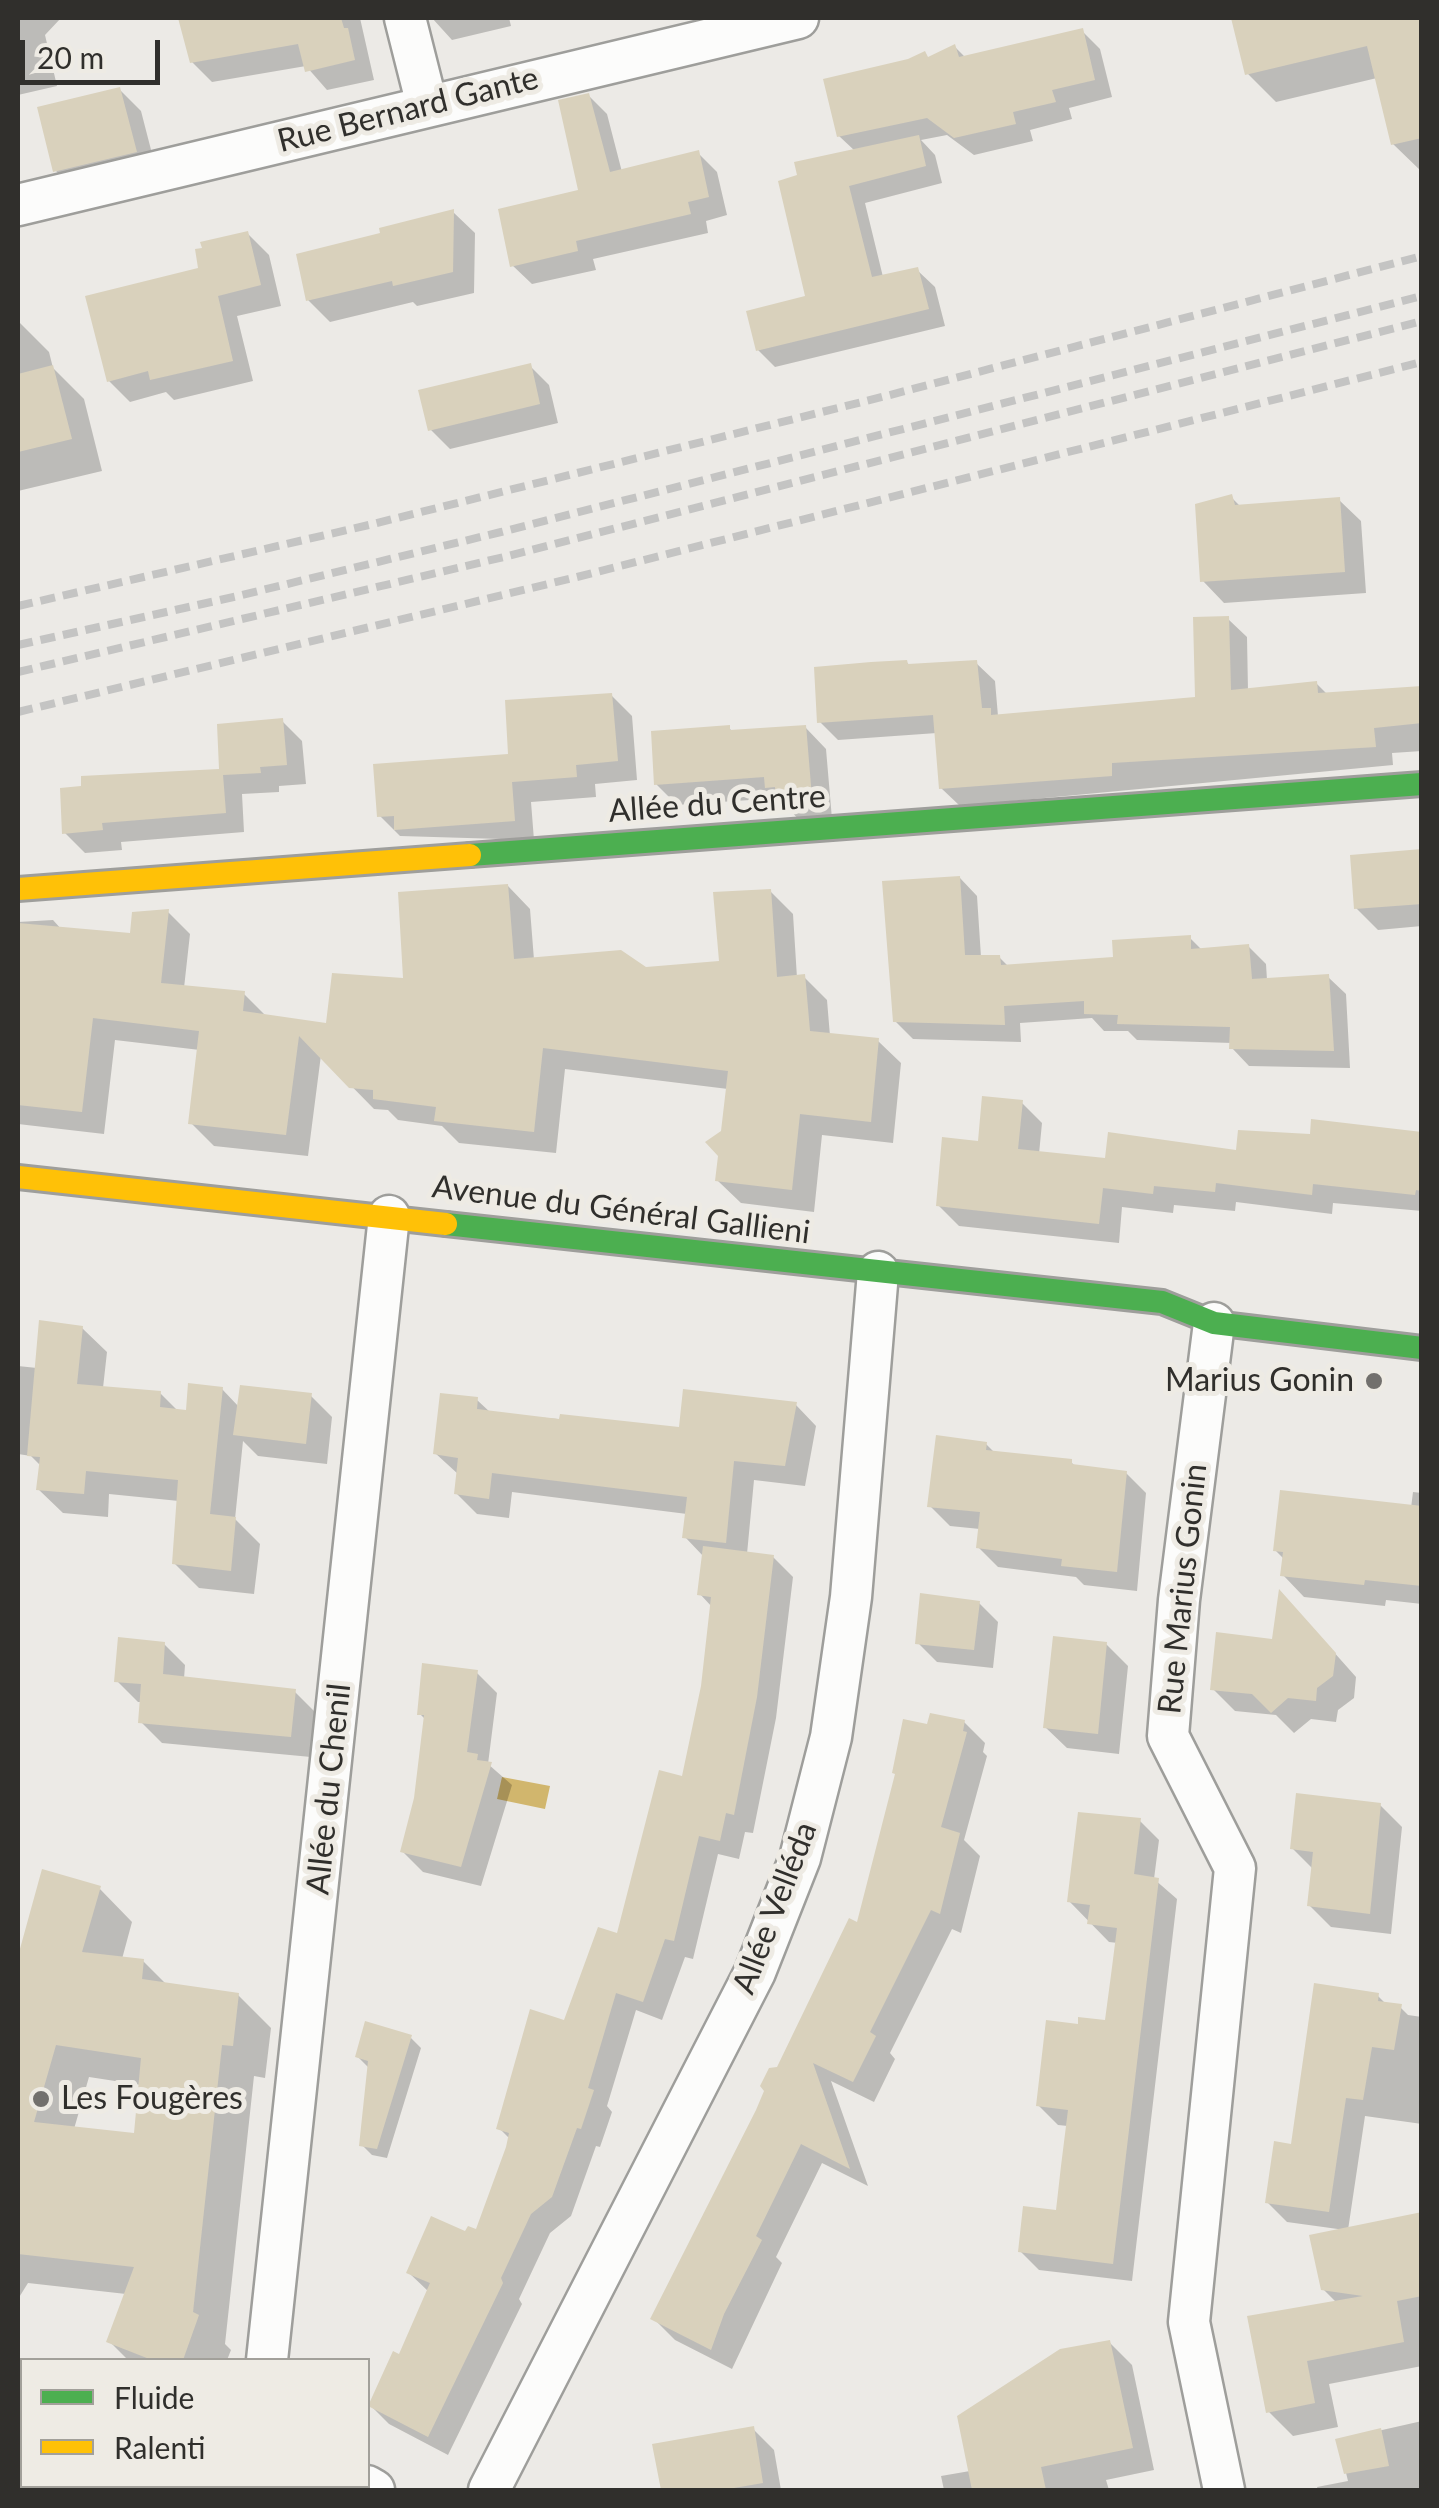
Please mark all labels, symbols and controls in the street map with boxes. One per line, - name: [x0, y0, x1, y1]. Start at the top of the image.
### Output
- scale bar: [25, 20, 165, 82]
- text: 20 m: [37, 39, 104, 75]
- street label: Rue Bernard Gante: [274, 59, 542, 161]
- street label: Allée du Centre: [607, 777, 827, 831]
- street label: Avenue du Général Gallieni: [430, 1168, 812, 1252]
- place label: Marius Gonin: [1165, 1362, 1354, 1400]
- marker: Marius Gonin: [1363, 1370, 1385, 1392]
- street label: Rue Marius Gonin: [1151, 1462, 1215, 1716]
- street label: Allée du Chenil: [299, 1682, 359, 1896]
- street label: Allée Velléda: [725, 1817, 825, 1999]
- place label: Les Fougères: [61, 2080, 243, 2118]
- marker: Les Fougères: [30, 2088, 52, 2110]
- legend: [20, 2358, 370, 2488]
- text: Fluide: [114, 2379, 194, 2415]
- text: Ralenti: [114, 2429, 205, 2465]

